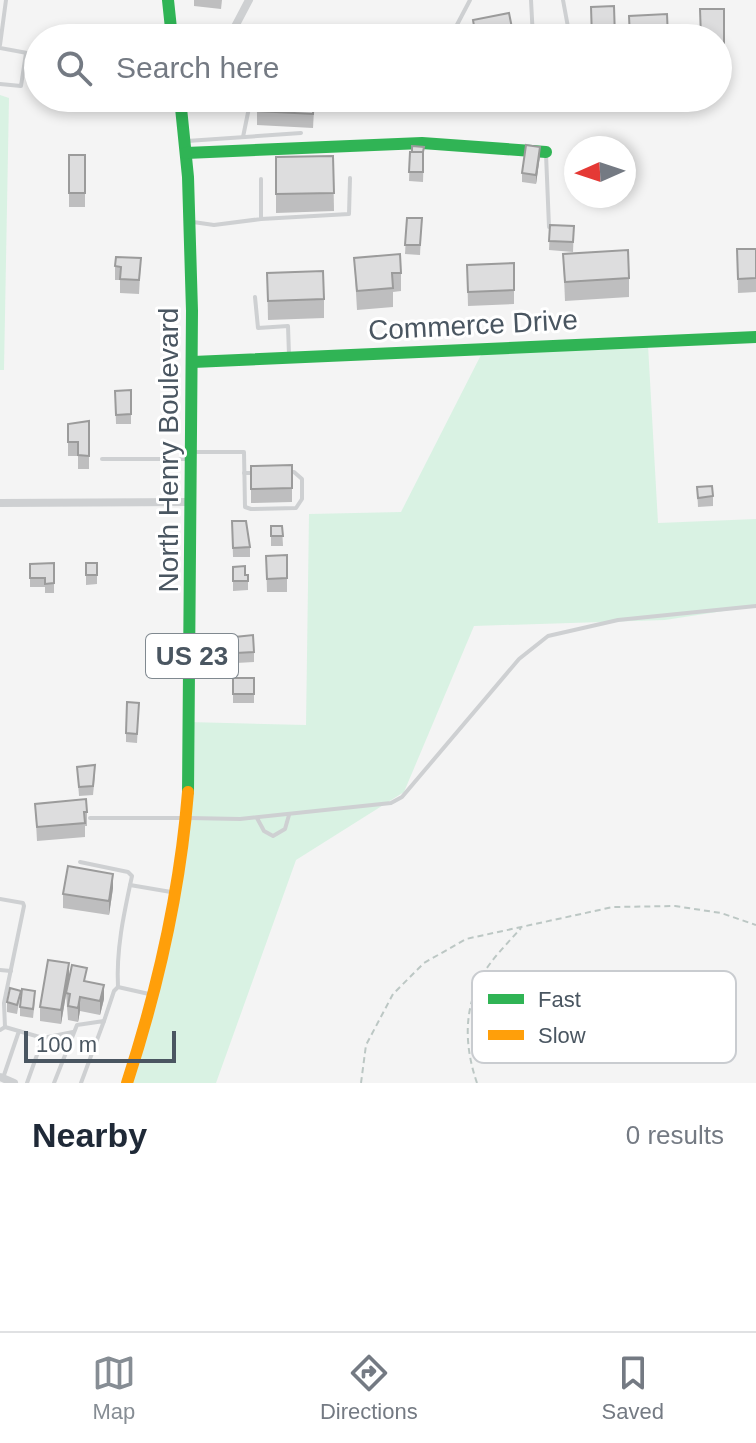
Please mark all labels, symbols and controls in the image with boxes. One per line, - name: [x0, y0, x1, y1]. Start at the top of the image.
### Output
- search box: [24, 24, 732, 112]
- icon: search: [52, 46, 96, 90]
- text: Search here: [116, 51, 279, 84]
- north arrow: [564, 136, 636, 208]
- street label: Commerce Drive: [367, 304, 579, 346]
- street label: North Henry Boulevard: [153, 308, 184, 592]
- road number: US 23: [146, 634, 238, 678]
- legend: [472, 971, 736, 1063]
- text: Fast: [538, 987, 581, 1012]
- text: Slow: [538, 1023, 586, 1048]
- scale bar: [24, 1027, 176, 1063]
- text: 100 m: [36, 1032, 97, 1057]
- text: Nearby: [32, 1116, 147, 1154]
- text: 0 results: [626, 1120, 724, 1150]
- tab: Map: [92, 1351, 136, 1425]
- tab: Directions: [320, 1351, 418, 1425]
- tab: Saved: [602, 1351, 664, 1425]

